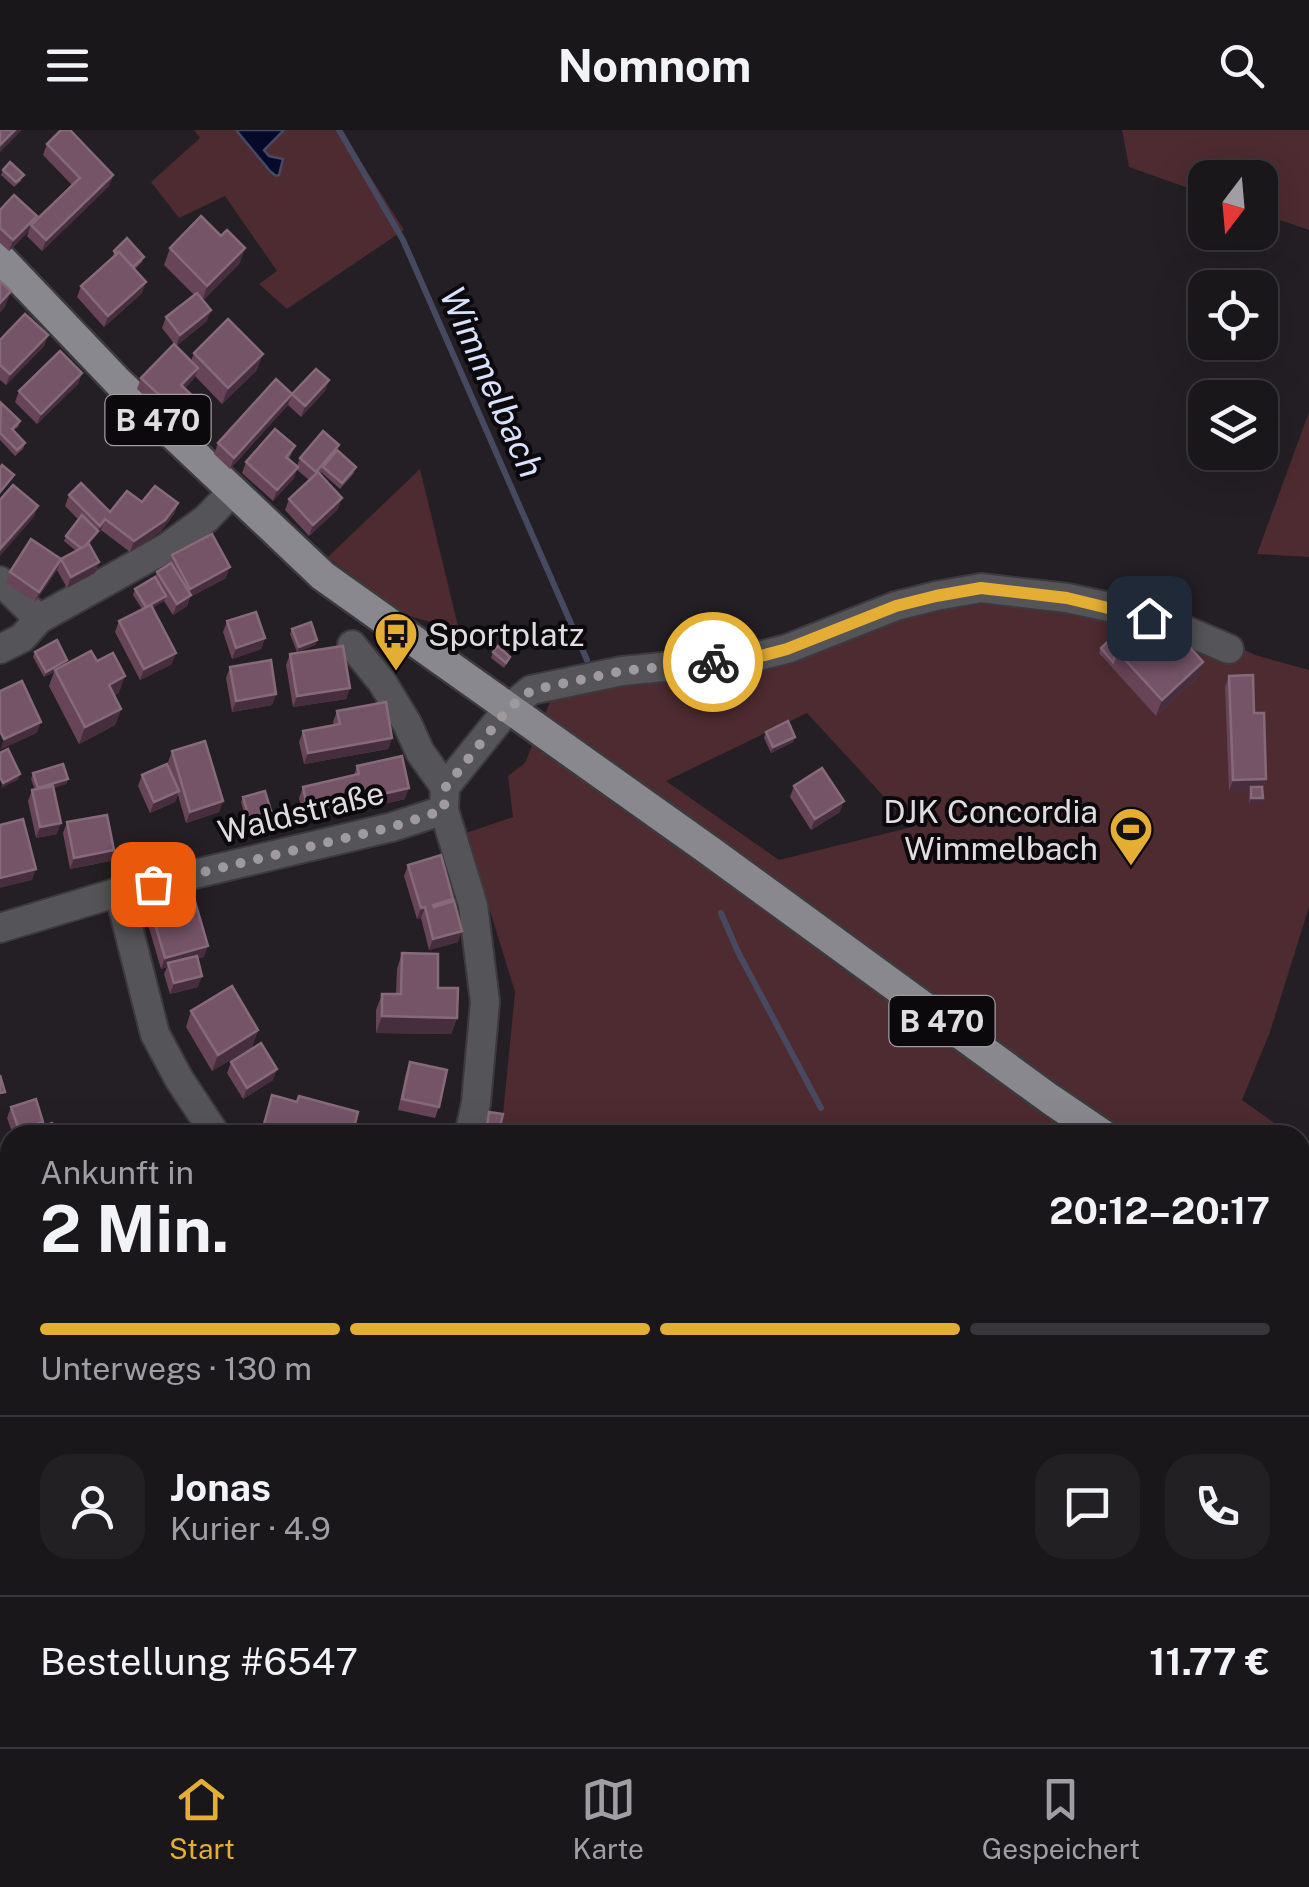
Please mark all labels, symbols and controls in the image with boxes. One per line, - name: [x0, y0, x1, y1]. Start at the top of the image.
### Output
- icon: menu: [40, 38, 95, 93]
- icon: search: [1214, 38, 1269, 93]
- text: Nomnom: [558, 39, 751, 92]
- north arrow: [1188, 160, 1278, 250]
- map controls: [1188, 160, 1278, 470]
- button: locate: [1188, 270, 1278, 360]
- water label: Wimmelbach: [432, 280, 552, 484]
- button: layers: [1188, 380, 1278, 470]
- road number: B 470: [106, 395, 210, 445]
- pin: [1107, 576, 1192, 661]
- icon: home: [1122, 591, 1177, 646]
- bus stop icon: Sportplatz: [373, 611, 419, 672]
- courier: [663, 612, 763, 712]
- place label: Sportplatz: [428, 616, 584, 653]
- icon: bike: [686, 635, 741, 690]
- street label: Waldstraße: [214, 774, 388, 850]
- place label: DJK Concordia Wimmelbach: [883, 793, 1098, 867]
- sports icon: DJK Concordia Wimmelbach: [1108, 806, 1154, 867]
- pin: [111, 842, 196, 927]
- icon: bag: [126, 857, 181, 912]
- road number: B 470: [890, 996, 994, 1046]
- text: Ankunft in: [40, 1154, 194, 1191]
- text: 20:12–20:17: [1049, 1188, 1270, 1233]
- text: 2 Min.: [40, 1190, 229, 1267]
- text: Unterwegs · 130 m: [40, 1350, 312, 1387]
- button: person: [40, 1454, 145, 1559]
- button: chat: [1035, 1454, 1140, 1559]
- button: phone: [1165, 1454, 1270, 1559]
- text: Jonas: [170, 1465, 271, 1510]
- text: Kurier · 4.9: [170, 1510, 331, 1547]
- text: Bestellung #6547: [40, 1639, 358, 1684]
- text: 11.77 €: [1149, 1639, 1270, 1684]
- tab: Start: [169, 1772, 235, 1865]
- tab: Karte: [573, 1772, 644, 1865]
- tab: Gespeichert: [982, 1772, 1140, 1865]

